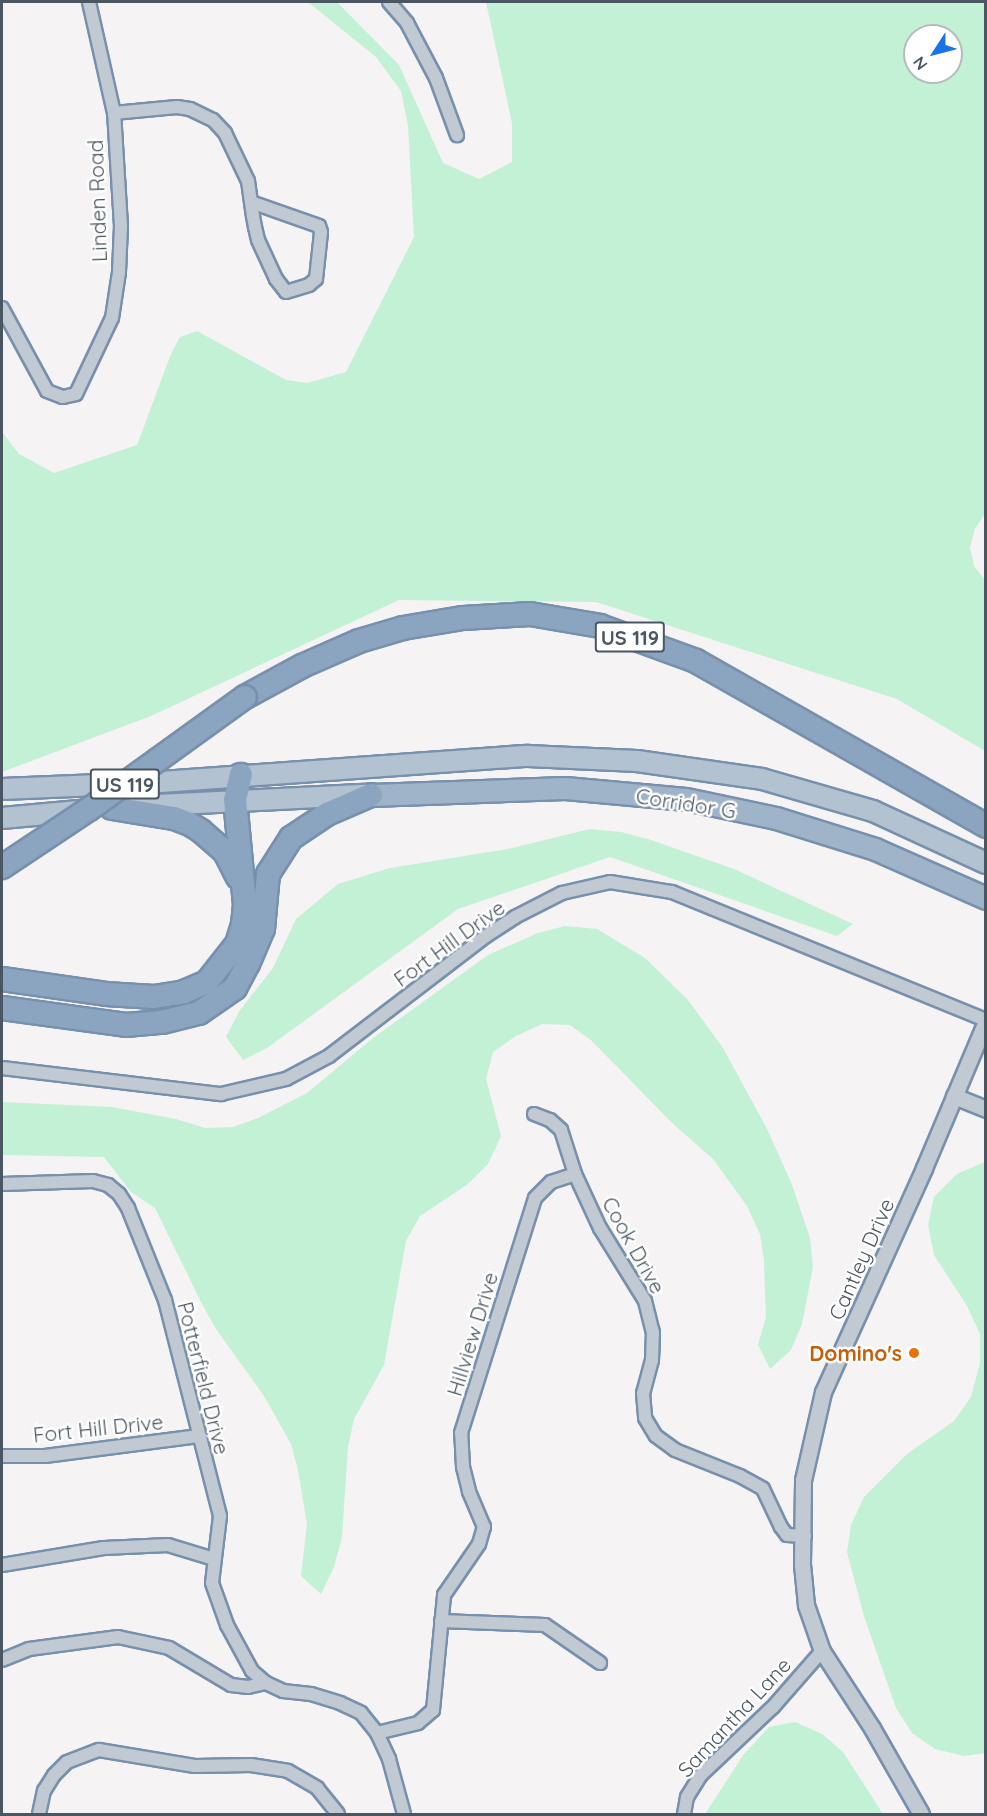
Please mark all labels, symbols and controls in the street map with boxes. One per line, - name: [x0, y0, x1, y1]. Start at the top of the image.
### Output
- north arrow: [903, 24, 963, 84]
- text: N: [909, 53, 932, 74]
- street label: Linden Road: [82, 139, 112, 263]
- road number: US 119: [594, 620, 666, 654]
- road number: US 119: [89, 767, 161, 801]
- street label: Corridor G: [634, 783, 738, 823]
- street label: Fort Hill Drive: [389, 894, 509, 992]
- street label: Cook Drive: [597, 1192, 671, 1298]
- street label: Cantley Drive: [823, 1194, 899, 1324]
- street label: Hillview Drive: [441, 1269, 503, 1399]
- street label: Potterfield Drive: [173, 1299, 235, 1457]
- place label: Domino's: [809, 1340, 902, 1366]
- marker: Domino's: [907, 1346, 921, 1360]
- street label: Fort Hill Drive: [32, 1409, 164, 1447]
- street label: Samantha Lane: [672, 1652, 796, 1782]

